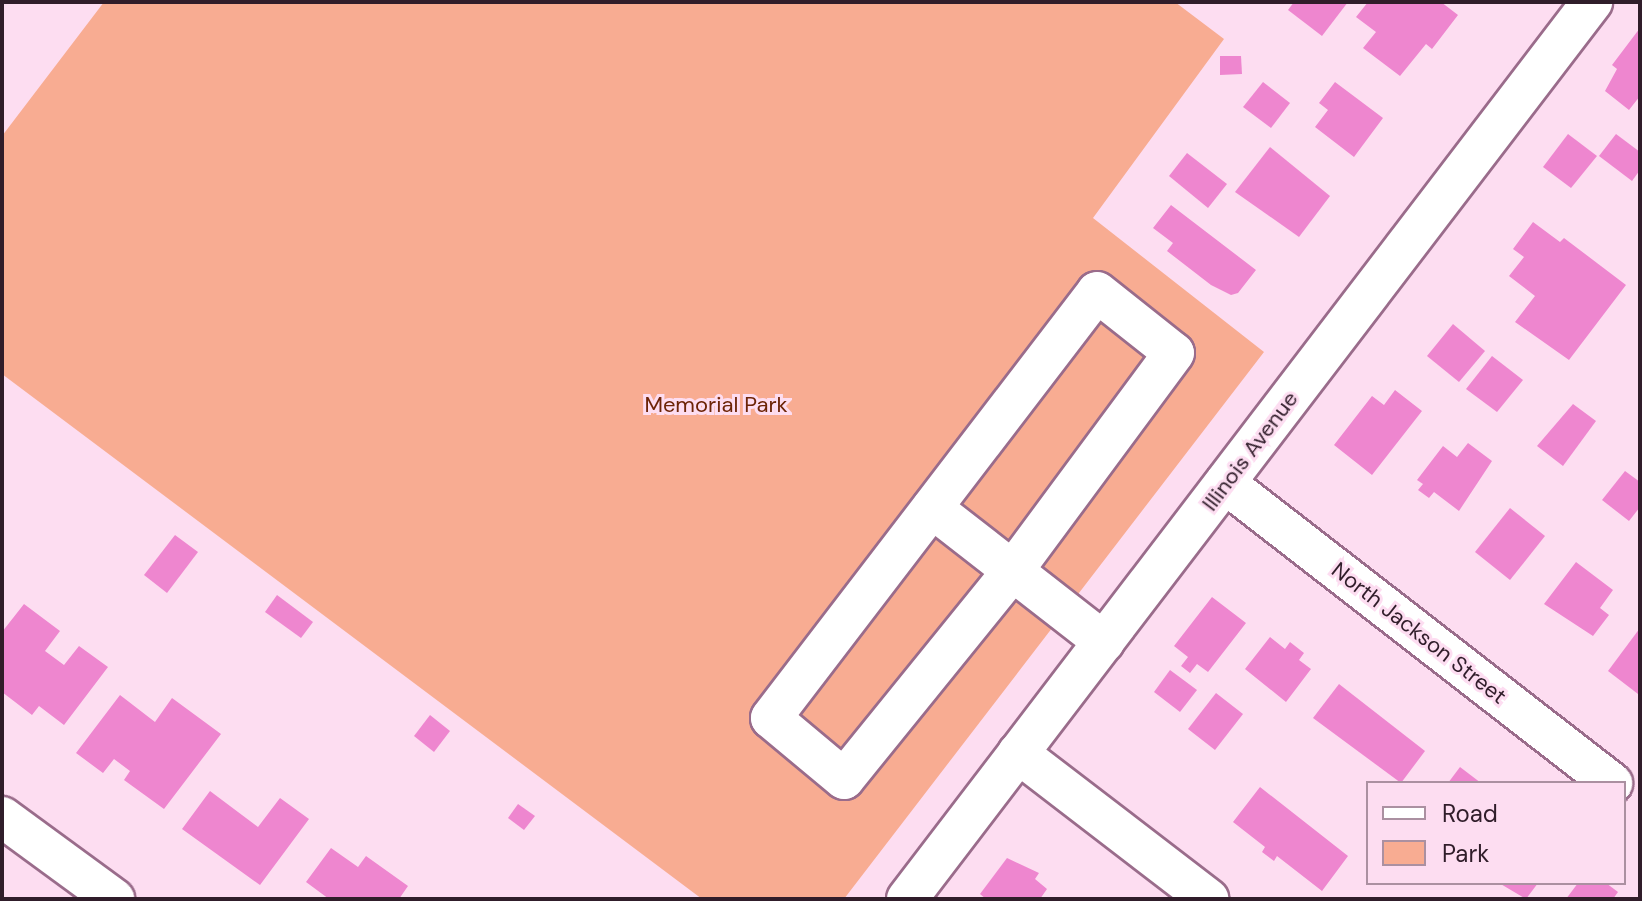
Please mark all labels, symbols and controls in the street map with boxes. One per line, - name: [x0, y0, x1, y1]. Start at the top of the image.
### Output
- street label: Illinois Avenue: [1196, 386, 1304, 516]
- park label: Memorial Park: [644, 392, 788, 418]
- street label: North Jackson Street: [1326, 557, 1512, 709]
- legend: [1366, 781, 1626, 885]
- text: Road: [1442, 798, 1498, 829]
- text: Park: [1442, 838, 1489, 869]

